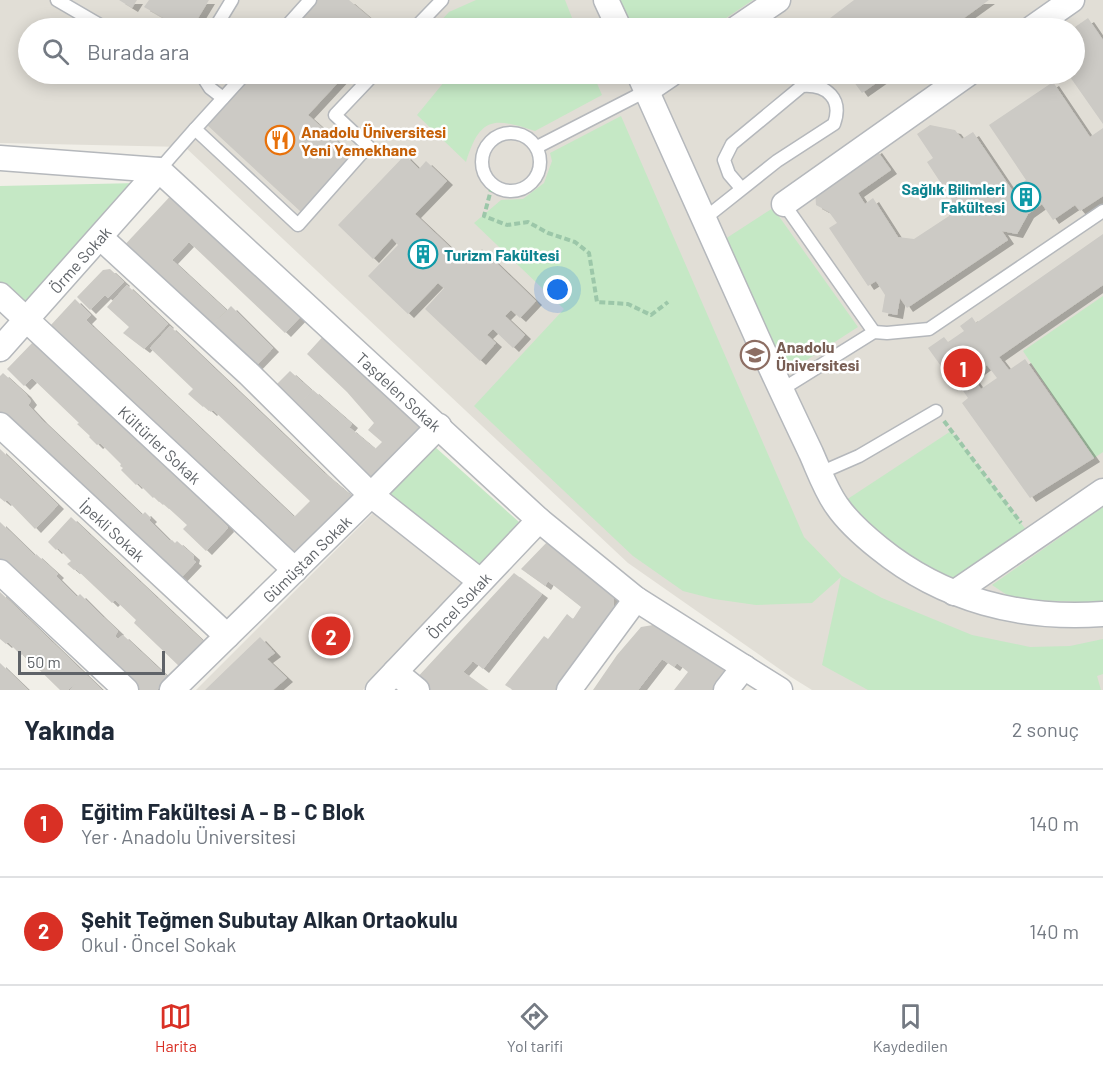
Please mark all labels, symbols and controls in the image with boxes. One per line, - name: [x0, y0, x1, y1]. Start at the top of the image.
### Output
- search box: [18, 18, 1085, 84]
- icon: search: [39, 35, 72, 68]
- text: Burada ara: [87, 38, 190, 64]
- place label: Anadolu Üniversitesi Yeni Yemekhane: [301, 122, 446, 159]
- restaurant icon: Anadolu Üniversitesi Yeni Yemekhane: [264, 124, 296, 156]
- place label: Sağlık Bilimleri Fakültesi: [901, 179, 1005, 216]
- building icon: Sağlık Bilimleri Fakültesi: [1010, 181, 1042, 213]
- street label: Örme Sokak: [45, 222, 114, 297]
- building icon: Turizm Fakültesi: [407, 238, 439, 270]
- place label: Turizm Fakültesi: [444, 245, 560, 264]
- your location: [543, 275, 572, 304]
- place label: Anadolu Üniversitesi: [776, 337, 860, 374]
- school or university icon: Anadolu Üniversitesi: [739, 339, 771, 371]
- pin: 1: [944, 346, 982, 391]
- street label: Taşdelen Sokak: [353, 348, 445, 435]
- street label: Kültürler Sokak: [115, 401, 205, 487]
- street label: İpekli Sokak: [76, 495, 149, 565]
- street label: Gümüştan Sokak: [258, 511, 354, 606]
- street label: Öncel Sokak: [423, 568, 494, 642]
- pin: 2: [312, 614, 350, 658]
- scale bar: [18, 648, 165, 676]
- text: 50 m: [27, 652, 61, 671]
- text: Yakında: [24, 714, 115, 745]
- text: 2 sonuç: [1012, 717, 1079, 741]
- text: Eğitim Fakültesi A - B - C Blok: [81, 798, 365, 824]
- text: 1: [40, 811, 47, 835]
- text: 140 m: [1029, 811, 1079, 835]
- text: Yer · Anadolu Üniversitesi: [81, 824, 296, 848]
- text: Şehit Teğmen Subutay Alkan Ortaokulu: [81, 906, 458, 932]
- text: 2: [38, 919, 49, 943]
- text: 140 m: [1029, 919, 1079, 943]
- text: Okul · Öncel Sokak: [81, 932, 236, 956]
- tab: Harita: [155, 1000, 197, 1055]
- tab: Yol tarifi: [507, 1000, 563, 1055]
- tab: Kaydedilen: [873, 1000, 948, 1055]

